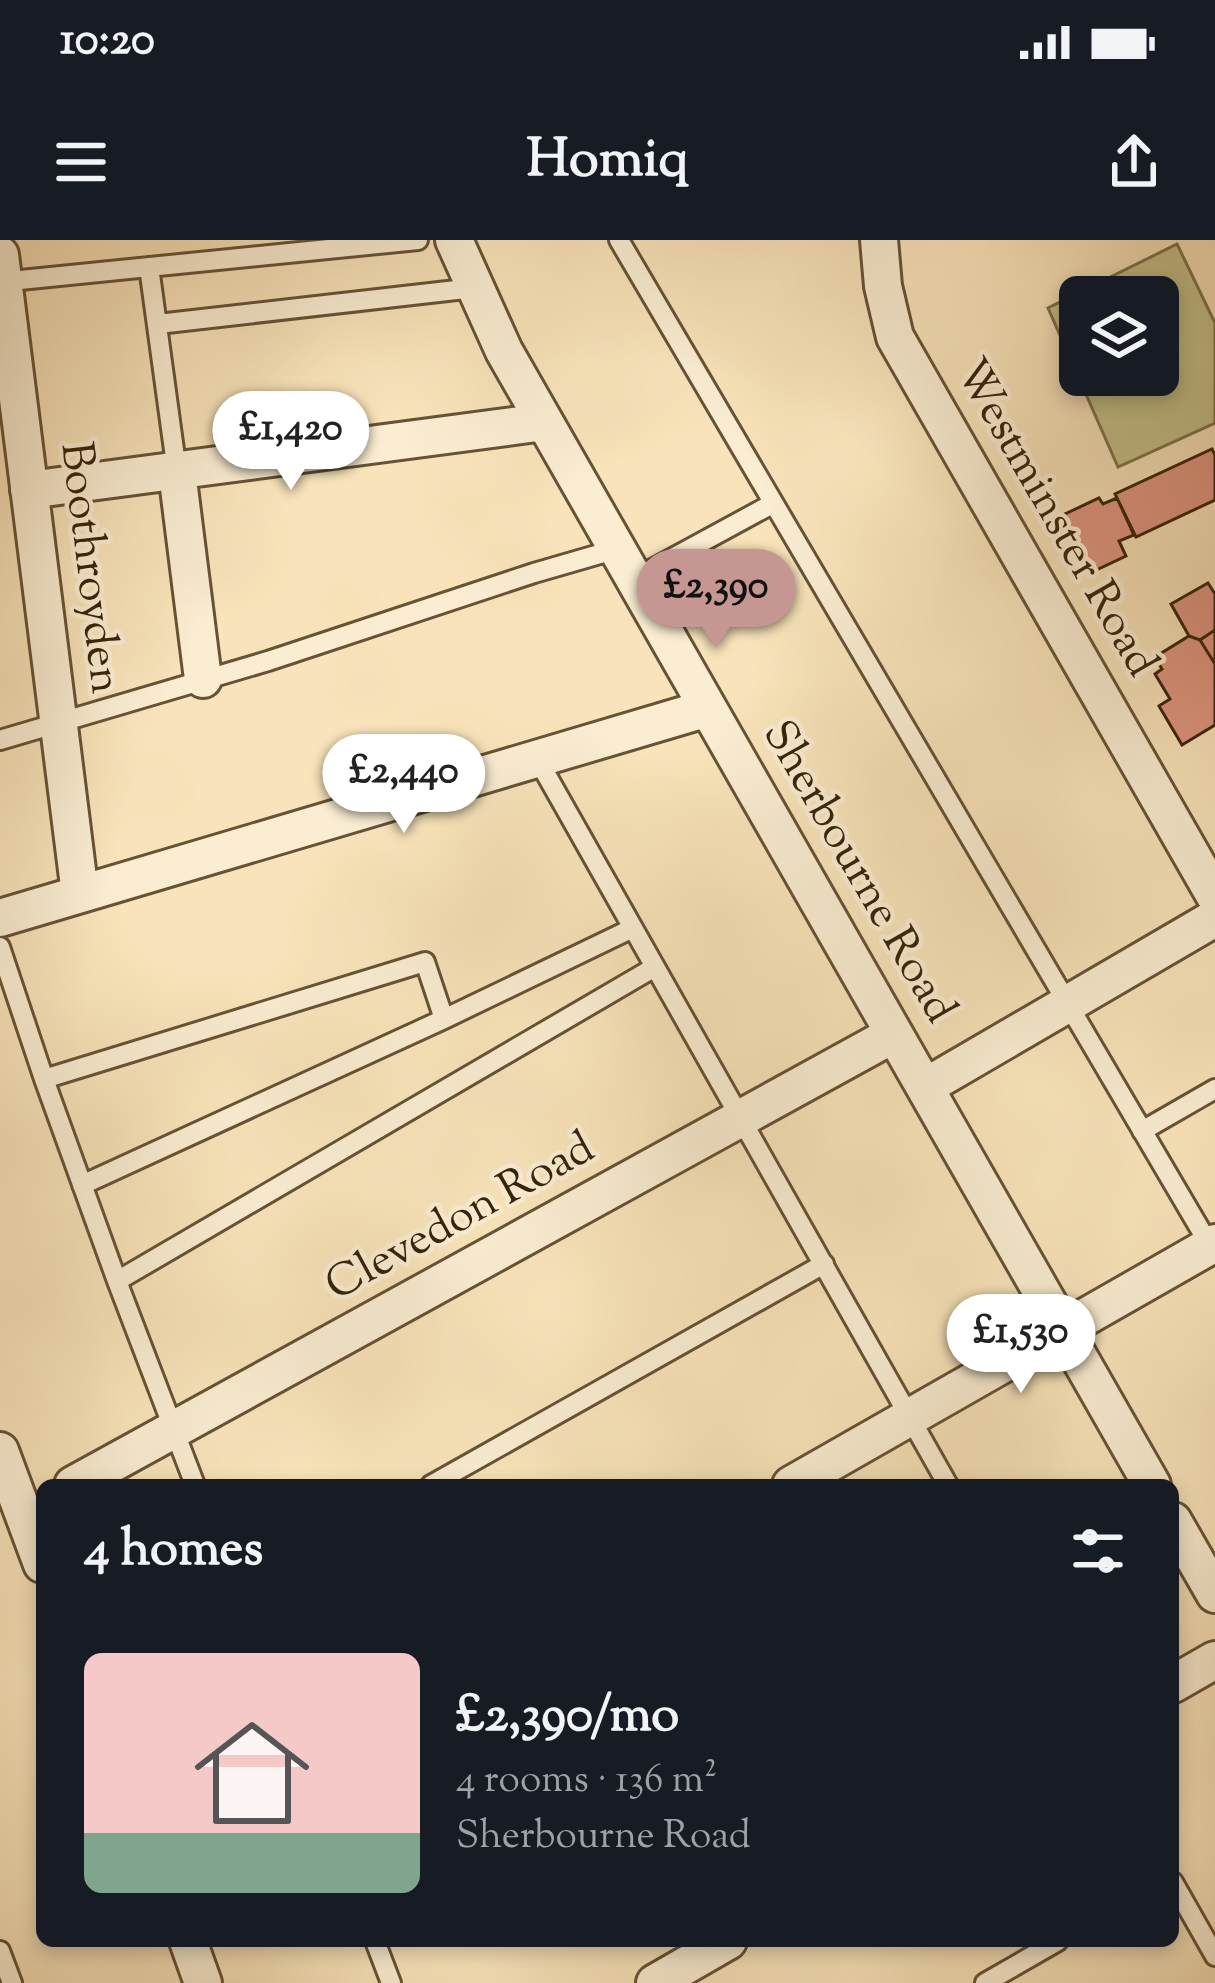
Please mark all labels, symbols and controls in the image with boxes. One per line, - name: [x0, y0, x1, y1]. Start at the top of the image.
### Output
- text: 10:20: [60, 10, 155, 75]
- text: Homiq: [526, 123, 689, 201]
- icon: menu: [48, 129, 114, 195]
- icon: share: [1101, 129, 1167, 195]
- map controls: [1059, 276, 1179, 396]
- button: layers: [1059, 276, 1179, 396]
- street label: Westminster Road: [936, 348, 1172, 690]
- pin: £1,420: [193, 391, 389, 493]
- text: £1,420: [239, 402, 343, 458]
- street label: Boothroyden: [40, 438, 136, 698]
- pin: £2,390: [618, 549, 814, 651]
- text: £2,390: [664, 560, 768, 616]
- street label: Sherbourne Road: [744, 709, 970, 1037]
- pin: £2,440: [306, 734, 502, 836]
- text: £2,440: [349, 745, 459, 801]
- street label: Clevedon Road: [315, 1118, 607, 1320]
- pin: £1,530: [923, 1294, 1119, 1396]
- text: £1,530: [974, 1305, 1068, 1361]
- text: 4 homes: [84, 1515, 263, 1588]
- icon: filters: [1065, 1518, 1131, 1584]
- text: £2,390/mo: [456, 1681, 679, 1754]
- icon: home: [180, 1701, 324, 1845]
- text: 4 rooms · 136 m²: [456, 1754, 717, 1810]
- text: Sherbourne Road: [456, 1810, 751, 1866]

